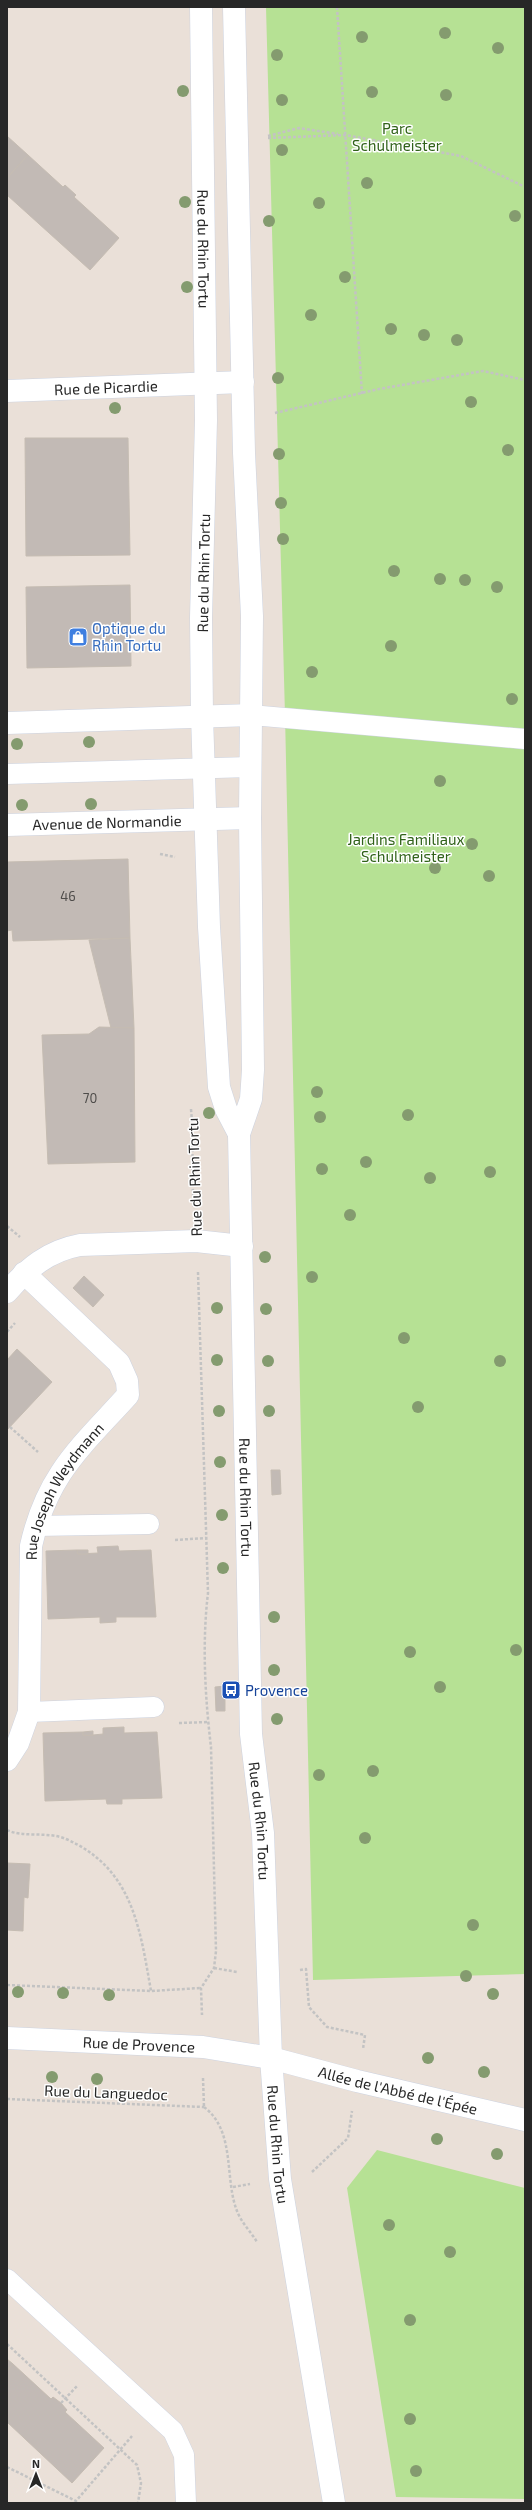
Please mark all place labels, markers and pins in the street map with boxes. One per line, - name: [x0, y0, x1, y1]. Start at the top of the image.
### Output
- place label: Optique du Rhin Tortu: [92, 619, 166, 654]
- shop icon: Optique du Rhin Tortu: [67, 626, 89, 648]
- bus stop icon: Provence: [220, 1679, 242, 1701]
- place label: Provence: [245, 1681, 308, 1699]

